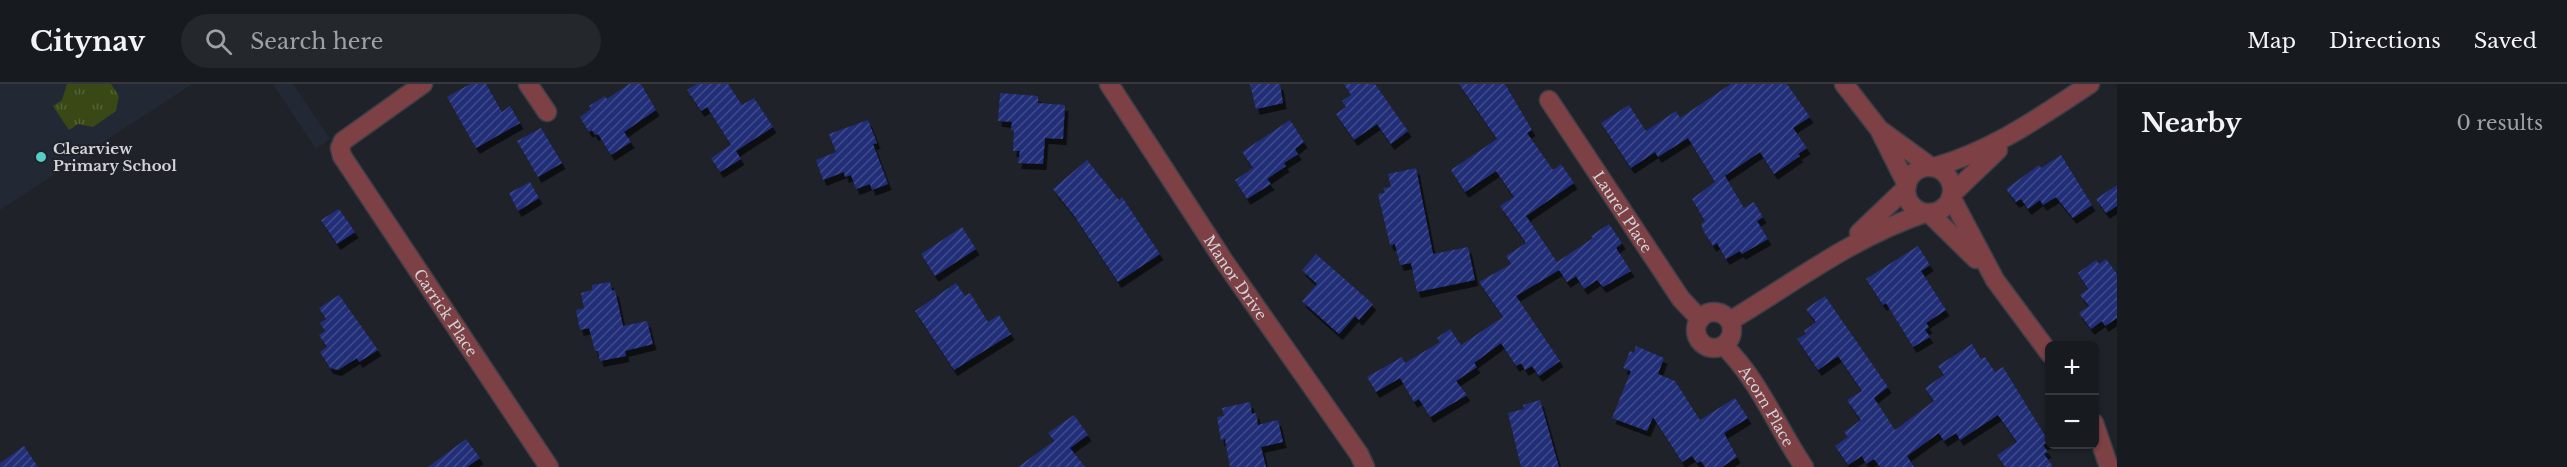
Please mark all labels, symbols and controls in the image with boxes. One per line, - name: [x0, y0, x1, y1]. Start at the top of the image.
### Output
- search box: [181, 14, 601, 68]
- text: Citynav: [30, 24, 145, 59]
- icon: search: [202, 25, 235, 58]
- text: Search here: [250, 28, 383, 55]
- text: Map: [2247, 28, 2296, 54]
- text: Directions: [2329, 28, 2441, 54]
- text: Saved: [2474, 28, 2537, 54]
- text: Nearby: [2141, 107, 2242, 139]
- text: 0 results: [2457, 111, 2543, 135]
- place label: Clearview Primary School: [53, 139, 177, 175]
- marker: Clearview Primary School: [34, 150, 48, 164]
- street label: Laurel Place: [1589, 167, 1657, 256]
- street label: Manor Drive: [1200, 231, 1272, 323]
- street label: Carrick Place: [410, 265, 482, 360]
- map controls: [2045, 341, 2099, 449]
- button: +: [2045, 341, 2099, 395]
- street label: Acorn Place: [1735, 361, 1798, 450]
- button: −: [2045, 395, 2099, 449]

